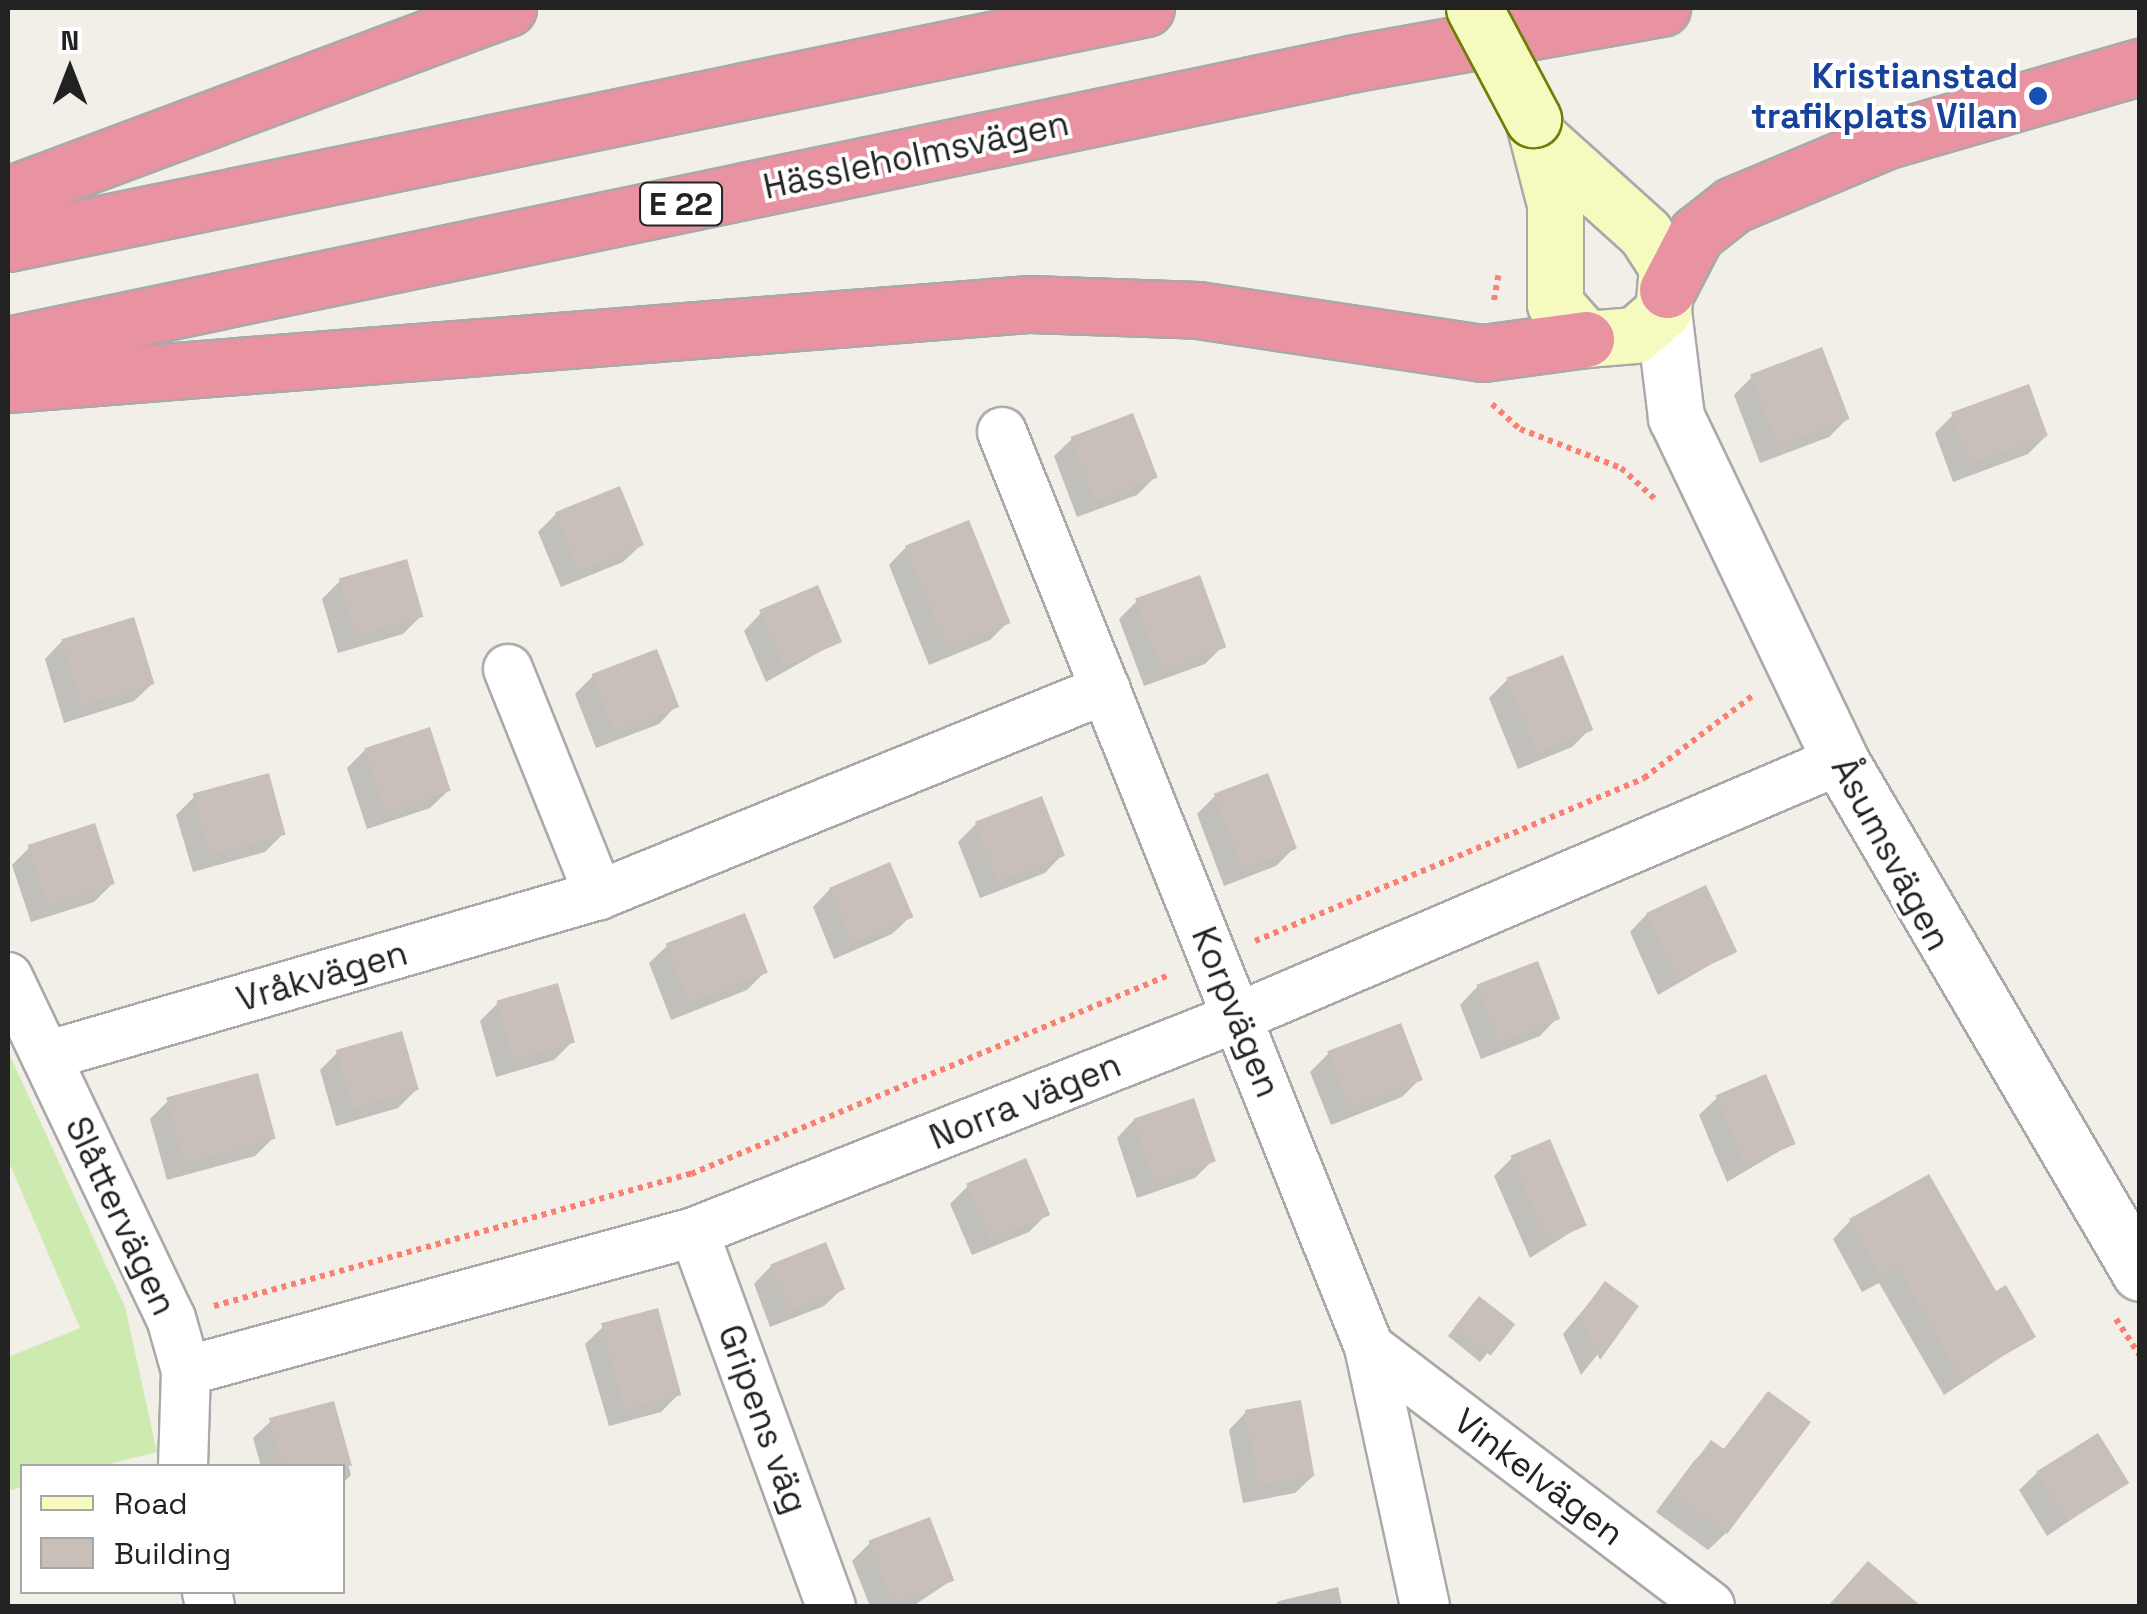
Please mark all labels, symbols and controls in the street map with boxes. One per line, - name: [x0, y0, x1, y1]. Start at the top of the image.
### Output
- north arrow: [20, 20, 120, 120]
- text: N: [61, 22, 79, 58]
- place label: Kristianstad trafikplats Vilan: [1750, 55, 2018, 137]
- marker: Kristianstad trafikplats Vilan: [2027, 85, 2049, 107]
- street label: Hässleholmsvägen: [759, 102, 1073, 208]
- road number: E 22: [638, 177, 724, 231]
- street label: Åsumsvägen: [1823, 750, 1959, 958]
- street label: Korpvägen: [1183, 921, 1289, 1103]
- street label: Vråkvägen: [232, 932, 412, 1020]
- street label: Norra vägen: [923, 1044, 1127, 1158]
- street label: Slåttervägen: [57, 1110, 185, 1322]
- street label: Gripens väg: [709, 1319, 817, 1519]
- street label: Vinkelvägen: [1446, 1400, 1632, 1554]
- legend: [20, 1464, 345, 1594]
- text: Road: [114, 1484, 188, 1523]
- text: Building: [114, 1534, 231, 1573]

